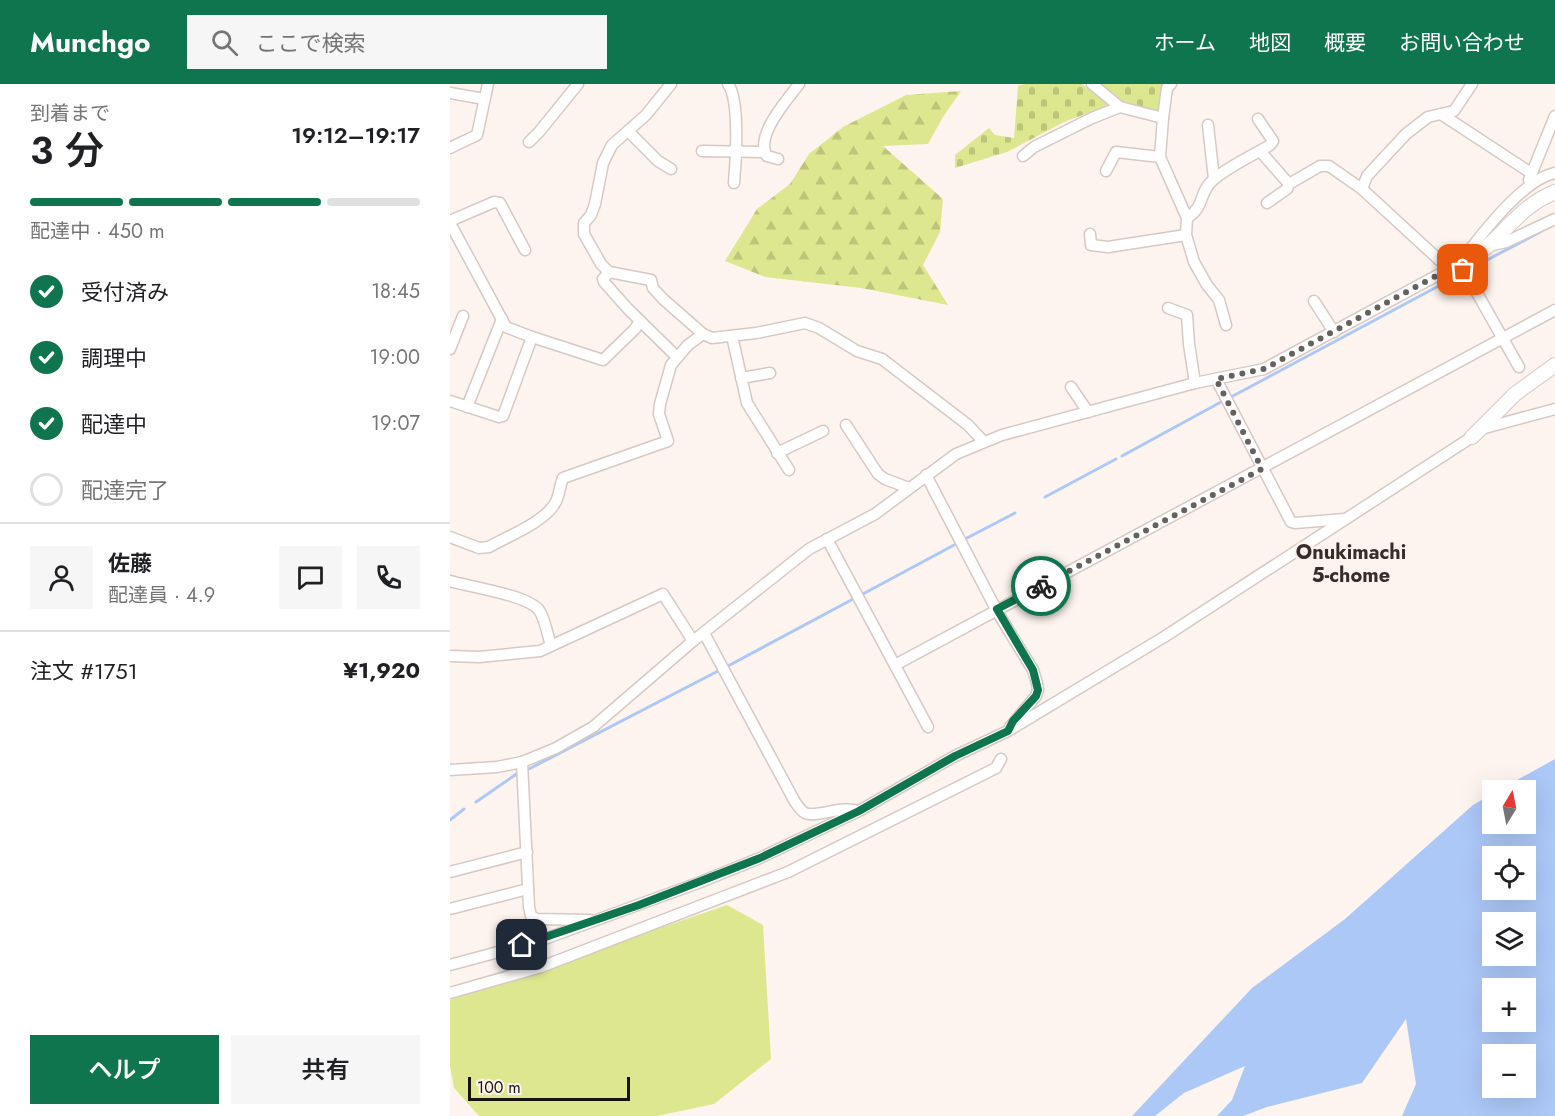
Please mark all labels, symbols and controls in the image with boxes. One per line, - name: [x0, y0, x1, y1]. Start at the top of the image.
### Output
- search box: [187, 15, 607, 69]
- text: Munchgo: [30, 22, 151, 63]
- icon: search: [208, 26, 241, 59]
- text: ここで検索: [256, 27, 366, 59]
- text: ホーム: [1154, 28, 1216, 58]
- text: 地図: [1249, 28, 1291, 58]
- text: 概要: [1324, 28, 1366, 58]
- text: お問い合わせ: [1399, 28, 1525, 58]
- text: 到着まで: [30, 99, 110, 128]
- text: 19:12–19:17: [291, 119, 420, 151]
- text: 3 分: [30, 122, 104, 179]
- text: 配達中 · 450 m: [30, 217, 165, 246]
- pin: [1437, 244, 1488, 295]
- icon: bag: [1446, 253, 1479, 286]
- icon: check: [30, 275, 63, 308]
- text: 受付済み: [81, 276, 169, 308]
- text: 18:45: [371, 277, 420, 306]
- icon: check: [30, 341, 63, 374]
- text: 調理中: [81, 342, 147, 374]
- text: 19:00: [369, 343, 420, 372]
- icon: check: [30, 407, 63, 440]
- text: 配達中: [81, 408, 147, 440]
- text: 19:07: [371, 409, 420, 438]
- text: 配達完了: [81, 474, 169, 506]
- district label: Onukimachi 5-chome: [1296, 538, 1406, 590]
- button: person: [30, 546, 93, 609]
- button: chat: [279, 546, 342, 609]
- button: phone: [357, 546, 420, 609]
- text: 佐藤: [108, 547, 152, 579]
- courier: [1011, 556, 1071, 616]
- icon: bike: [1025, 570, 1058, 603]
- text: 配達員 · 4.9: [108, 581, 215, 610]
- text: ¥1,920: [343, 654, 420, 686]
- text: 注文 #1751: [30, 655, 138, 687]
- north arrow: [1482, 780, 1536, 834]
- map controls: [1482, 780, 1536, 1098]
- button: locate: [1482, 846, 1536, 900]
- button: layers: [1482, 912, 1536, 966]
- pin: [496, 919, 547, 970]
- icon: home: [505, 928, 538, 961]
- button: +: [1482, 978, 1536, 1032]
- button: ヘルプ: [30, 1035, 219, 1104]
- button: 共有: [231, 1035, 420, 1104]
- button: −: [1482, 1044, 1536, 1098]
- scale bar: [468, 1074, 630, 1102]
- text: 100 m: [477, 1076, 521, 1099]

